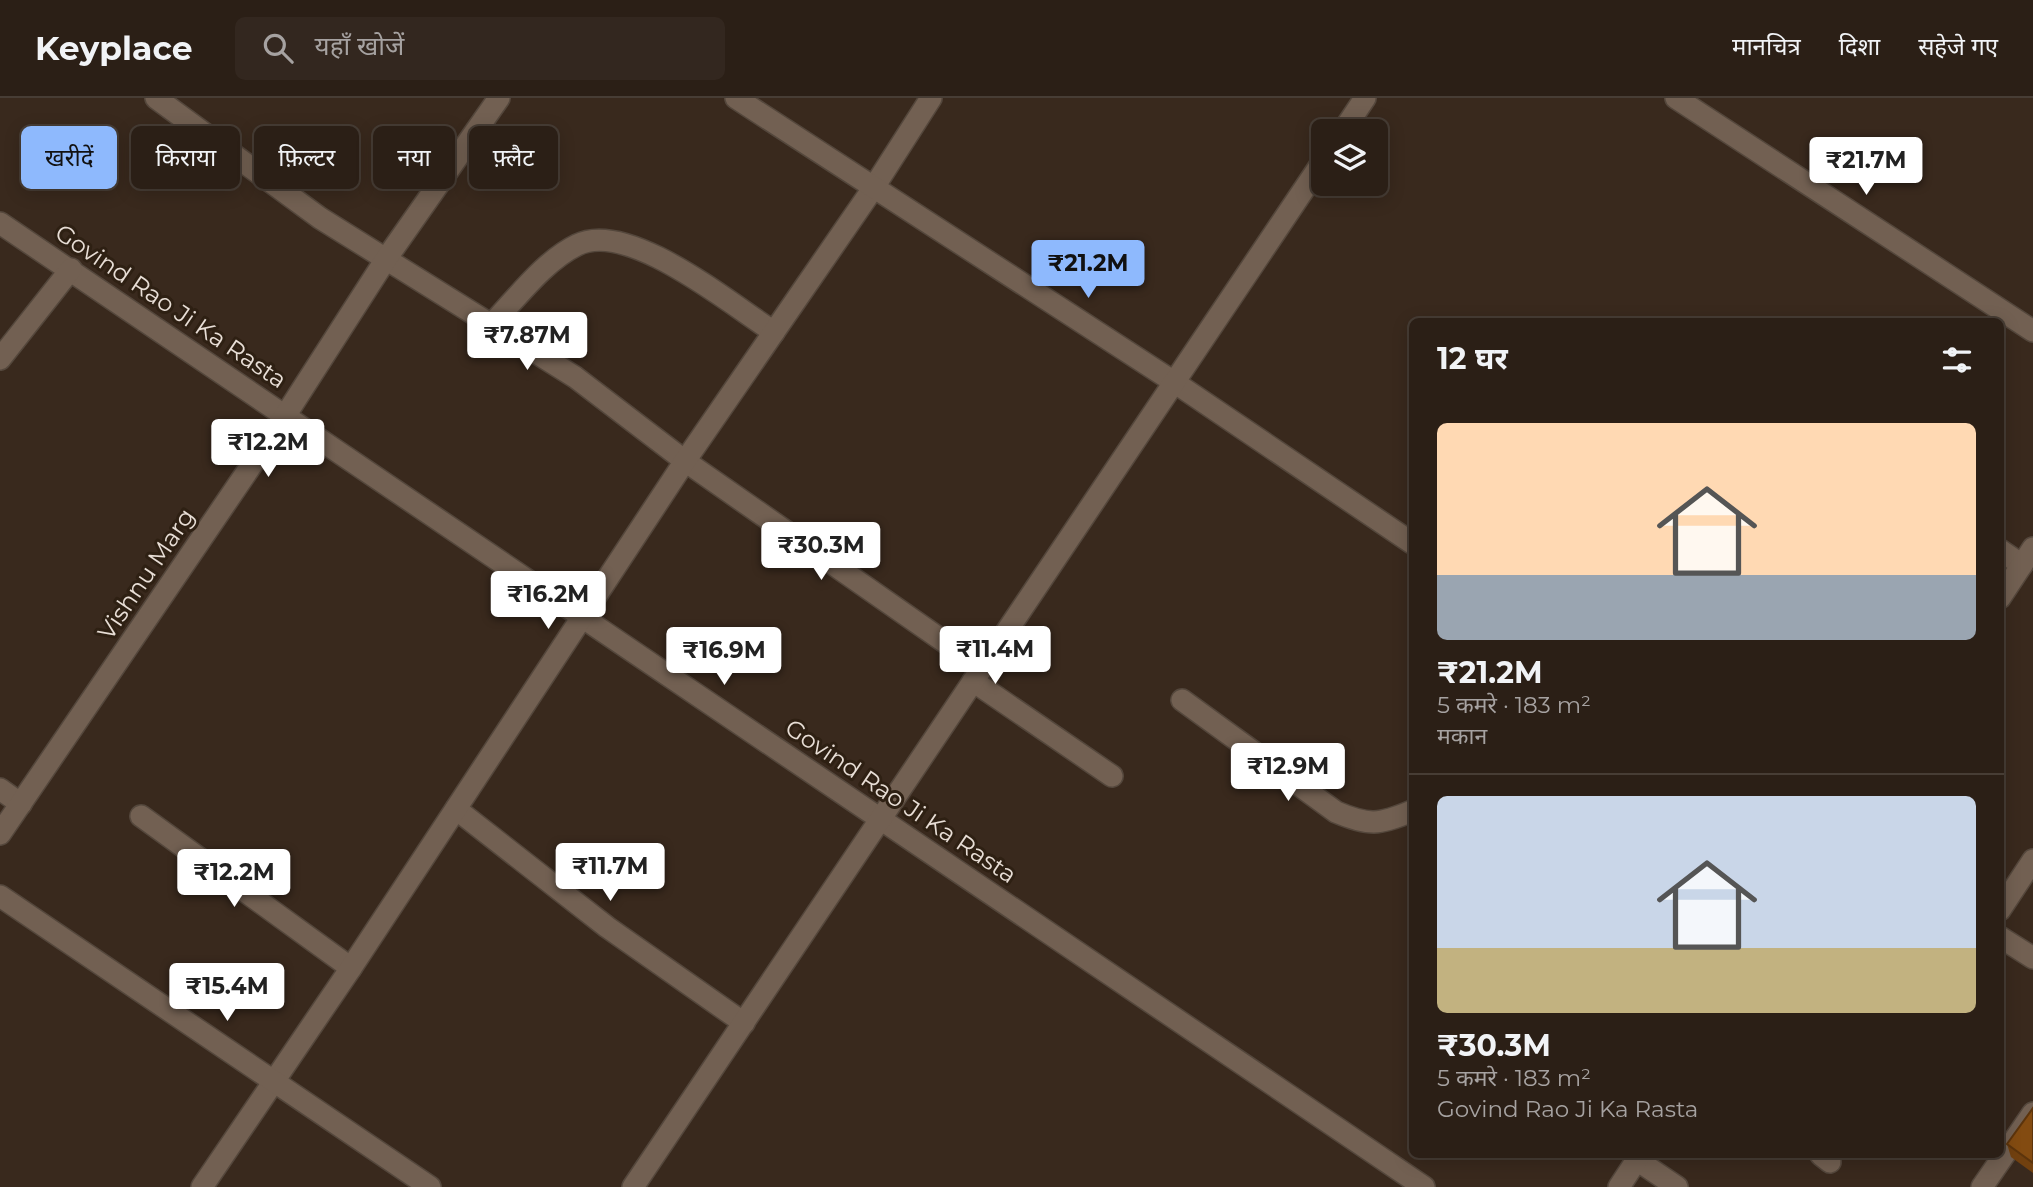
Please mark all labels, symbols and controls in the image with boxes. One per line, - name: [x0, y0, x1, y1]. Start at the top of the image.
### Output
- search box: [235, 17, 725, 80]
- text: Keyplace: [35, 28, 193, 68]
- icon: search: [259, 29, 297, 67]
- text: यहाँ खोजें: [315, 30, 404, 62]
- text: मानचित्र: [1732, 32, 1801, 61]
- text: दिशा: [1839, 32, 1880, 61]
- text: सहेजे गए: [1918, 32, 1998, 61]
- map controls: [1311, 119, 1388, 196]
- button: layers: [1311, 119, 1388, 196]
- chip: खरीदें: [21, 126, 117, 189]
- chip: किराया: [131, 126, 240, 189]
- chip: फ़िल्टर: [254, 126, 359, 189]
- chip: नया: [373, 126, 455, 189]
- chip: फ़्लैट: [469, 126, 558, 189]
- pin: ₹21.7M: [1809, 138, 1923, 197]
- text: ₹21.7M: [1825, 146, 1907, 174]
- street label: Govind Rao Ji Ka Rasta: [50, 218, 292, 394]
- pin: ₹21.2M: [1031, 240, 1145, 300]
- text: ₹21.2M: [1047, 249, 1129, 277]
- pin: ₹7.87M: [470, 313, 584, 372]
- text: ₹7.87M: [483, 321, 571, 349]
- text: 12 घर: [1437, 340, 1508, 377]
- icon: filters: [1938, 341, 1976, 379]
- pin: ₹12.2M: [211, 420, 325, 479]
- text: ₹12.2M: [227, 428, 309, 456]
- icon: home: [1644, 468, 1770, 594]
- street label: Vishnu Marg: [91, 503, 201, 645]
- pin: ₹30.3M: [764, 522, 878, 582]
- text: ₹30.3M: [777, 531, 865, 559]
- pin: ₹16.2M: [491, 572, 605, 631]
- text: ₹16.2M: [507, 580, 589, 608]
- pin: ₹11.4M: [938, 626, 1052, 686]
- pin: ₹16.9M: [667, 628, 781, 687]
- text: ₹11.4M: [956, 635, 1034, 663]
- text: ₹16.9M: [682, 636, 766, 664]
- text: ₹21.2M: [1437, 654, 1543, 691]
- text: 5 कमरे · 183 m²: [1437, 691, 1591, 719]
- street label: Govind Rao Ji Ka Rasta: [780, 713, 1022, 889]
- text: मकान: [1437, 722, 1487, 750]
- pin: ₹12.9M: [1231, 744, 1345, 803]
- text: ₹12.9M: [1247, 752, 1329, 780]
- icon: home: [1644, 842, 1770, 968]
- pin: ₹11.7M: [553, 844, 667, 903]
- pin: ₹12.2M: [177, 850, 291, 909]
- text: ₹11.7M: [572, 852, 648, 880]
- text: ₹12.2M: [193, 858, 275, 886]
- pin: ₹15.4M: [170, 964, 284, 1023]
- text: ₹15.4M: [185, 972, 269, 1000]
- text: ₹30.3M: [1437, 1027, 1551, 1064]
- text: 5 कमरे · 183 m²: [1437, 1064, 1591, 1092]
- text: Govind Rao Ji Ka Rasta: [1437, 1095, 1698, 1123]

